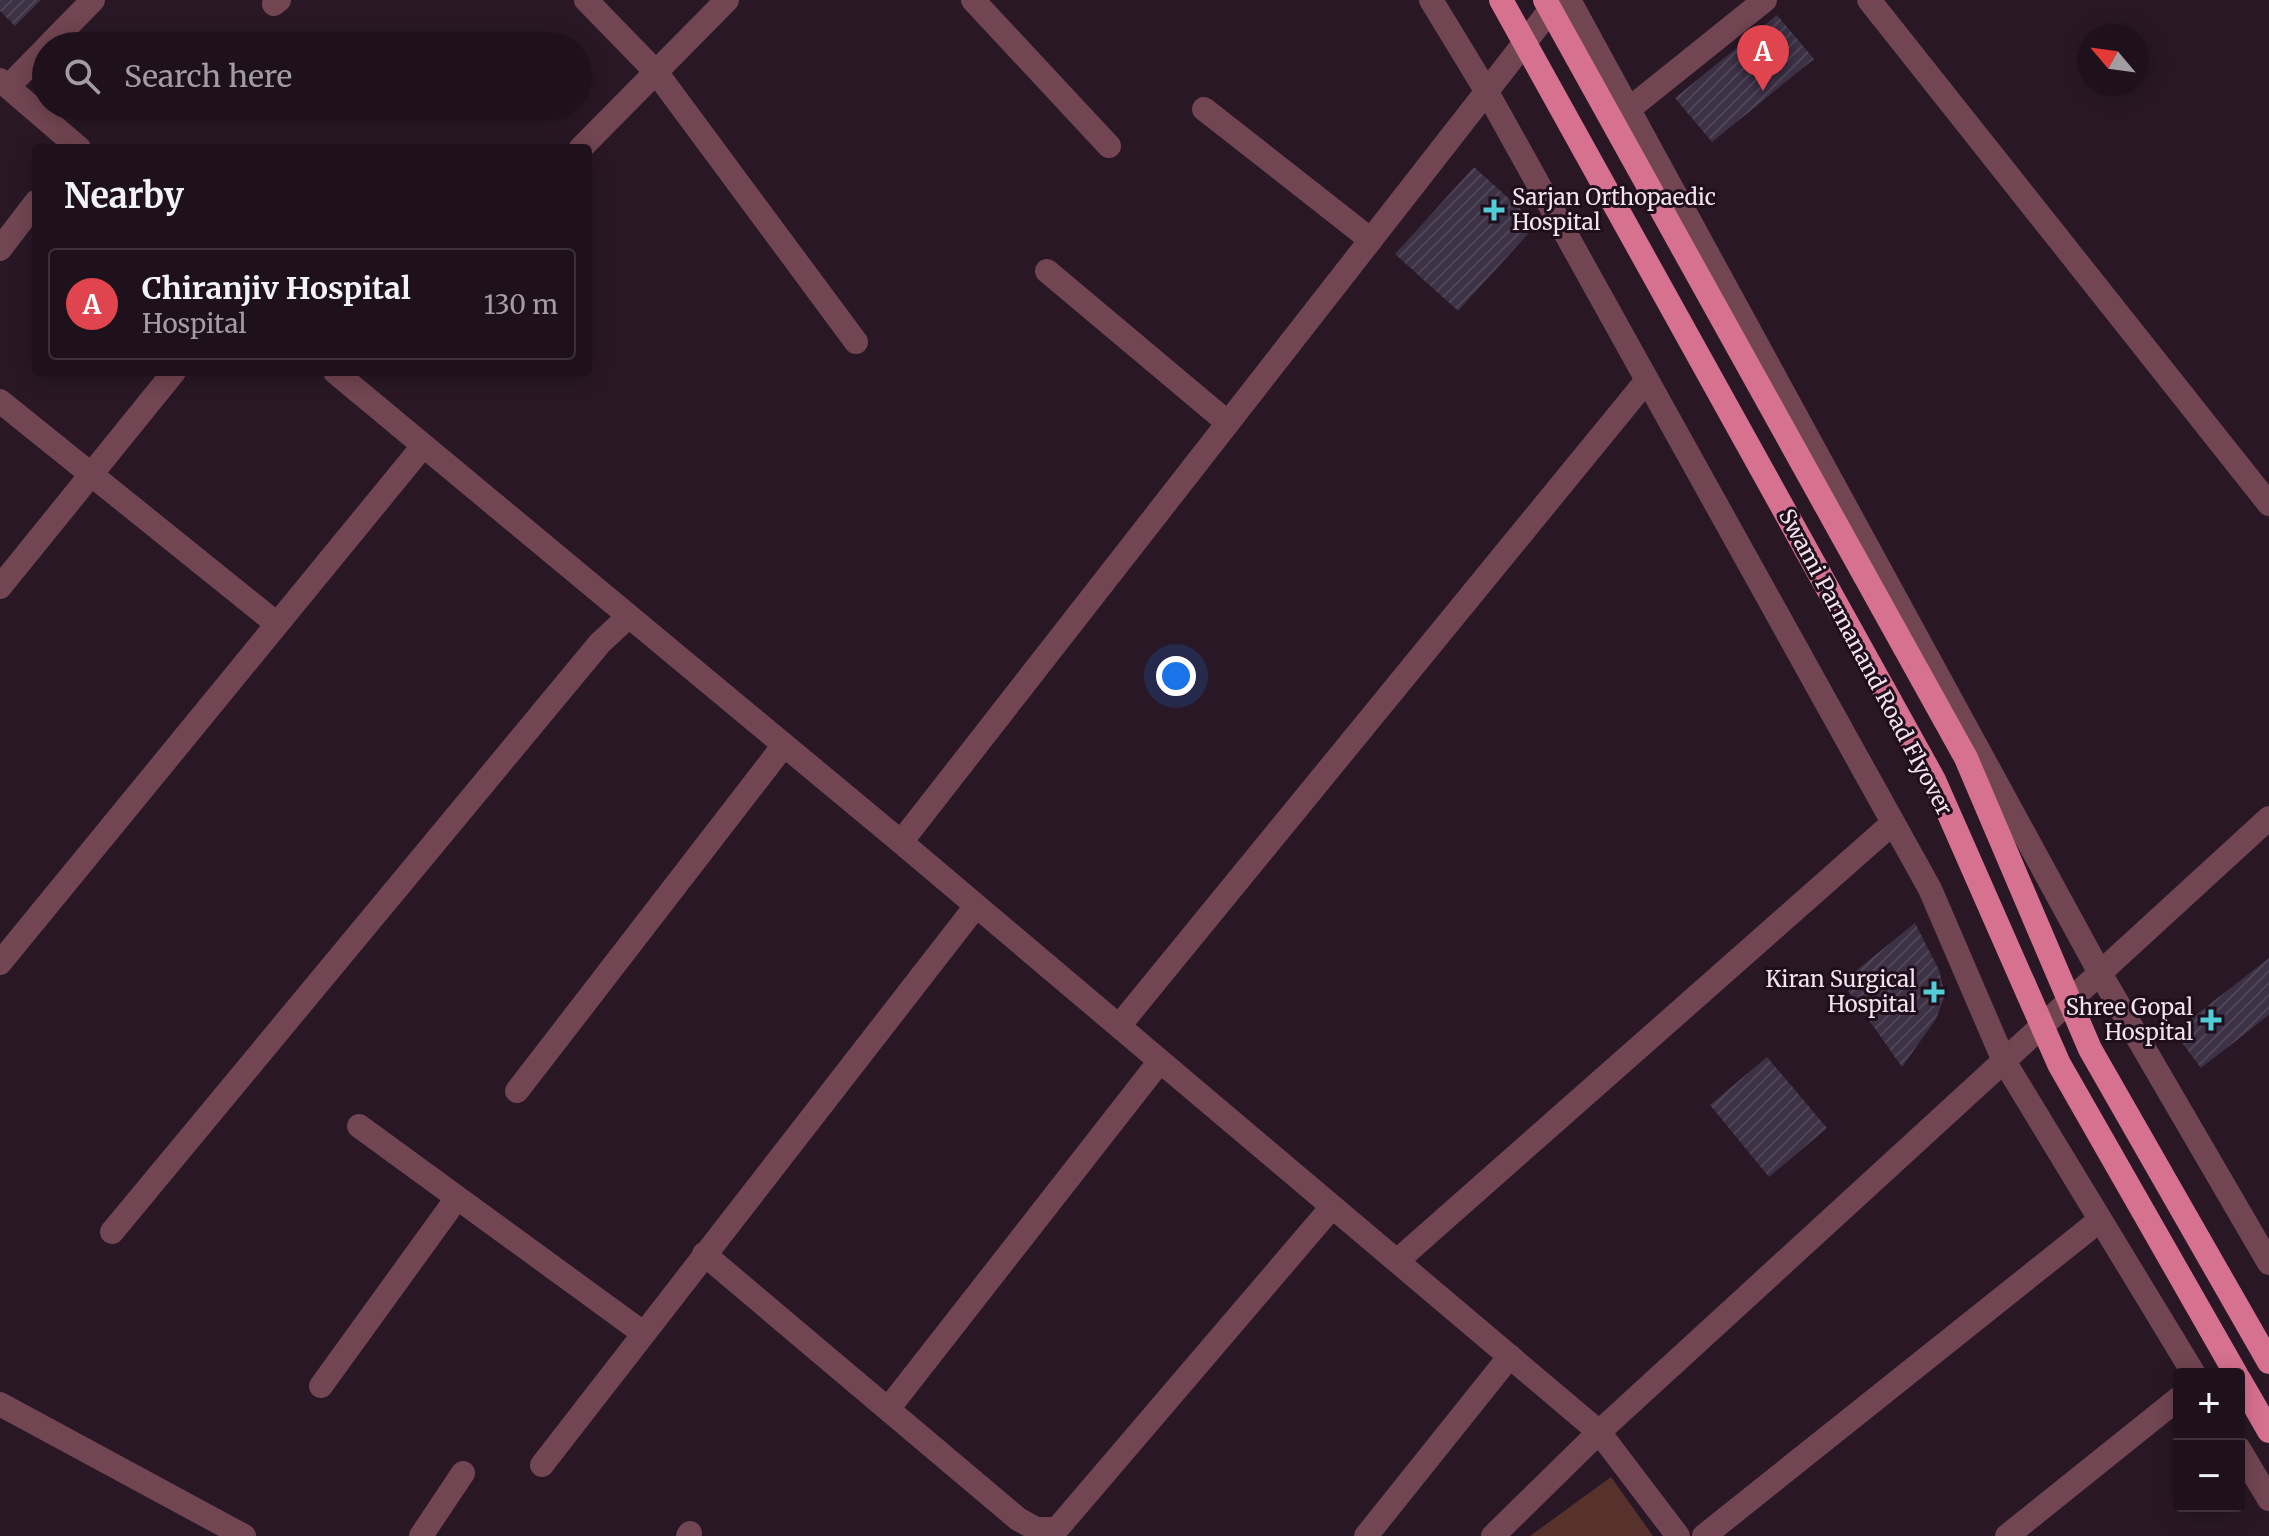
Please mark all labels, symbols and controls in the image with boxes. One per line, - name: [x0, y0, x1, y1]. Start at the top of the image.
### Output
- north arrow: [2077, 24, 2149, 96]
- pin: A: [1737, 25, 1789, 91]
- search box: [32, 32, 592, 120]
- icon: search: [60, 54, 104, 98]
- text: Search here: [124, 57, 292, 95]
- text: Nearby: [64, 175, 184, 217]
- place label: Sarjan Orthopaedic Hospital: [1512, 183, 1716, 236]
- marker: Sarjan Orthopaedic Hospital: [1483, 199, 1505, 221]
- text: Chiranjiv Hospital: [142, 269, 411, 307]
- text: A: [83, 288, 101, 321]
- text: 130 m: [484, 288, 558, 321]
- text: Hospital: [142, 307, 247, 340]
- street label: Swami Parmanand Road Flyover: [1773, 504, 1959, 820]
- your location: [1156, 656, 1196, 696]
- place label: Kiran Surgical Hospital: [1766, 965, 1916, 1018]
- marker: Kiran Surgical Hospital: [1923, 981, 1945, 1003]
- place label: Shree Gopal Hospital: [2066, 993, 2193, 1046]
- marker: Shree Gopal Hospital: [2200, 1009, 2222, 1031]
- map controls: [2173, 1368, 2245, 1512]
- button: +: [2173, 1368, 2245, 1440]
- button: −: [2173, 1440, 2245, 1512]

